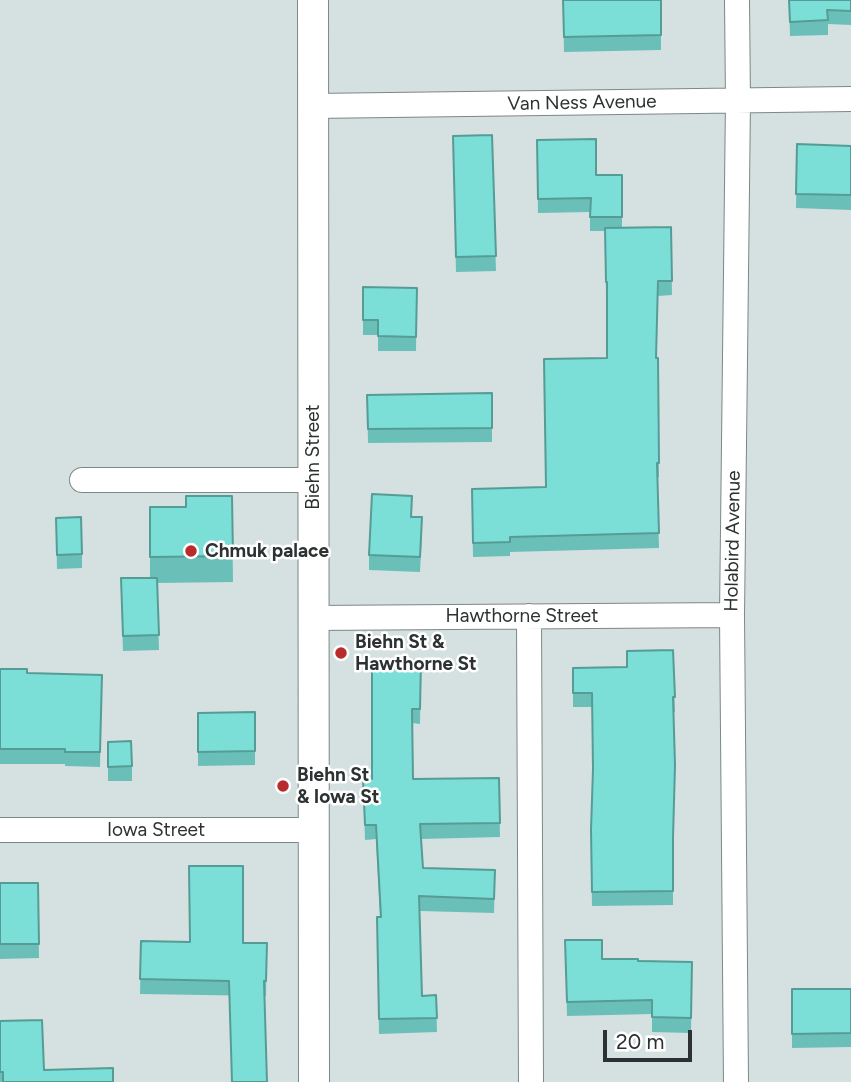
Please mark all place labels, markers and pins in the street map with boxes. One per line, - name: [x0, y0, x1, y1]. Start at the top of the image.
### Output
- place label: Chmuk palace: [205, 540, 329, 562]
- marker: Chmuk palace: [183, 543, 199, 559]
- place label: Biehn St & Hawthorne St: [355, 631, 477, 675]
- marker: Biehn St & Hawthorne St: [333, 645, 349, 661]
- place label: Biehn St & Iowa St: [297, 764, 379, 808]
- marker: Biehn St & Iowa St: [275, 778, 291, 794]

